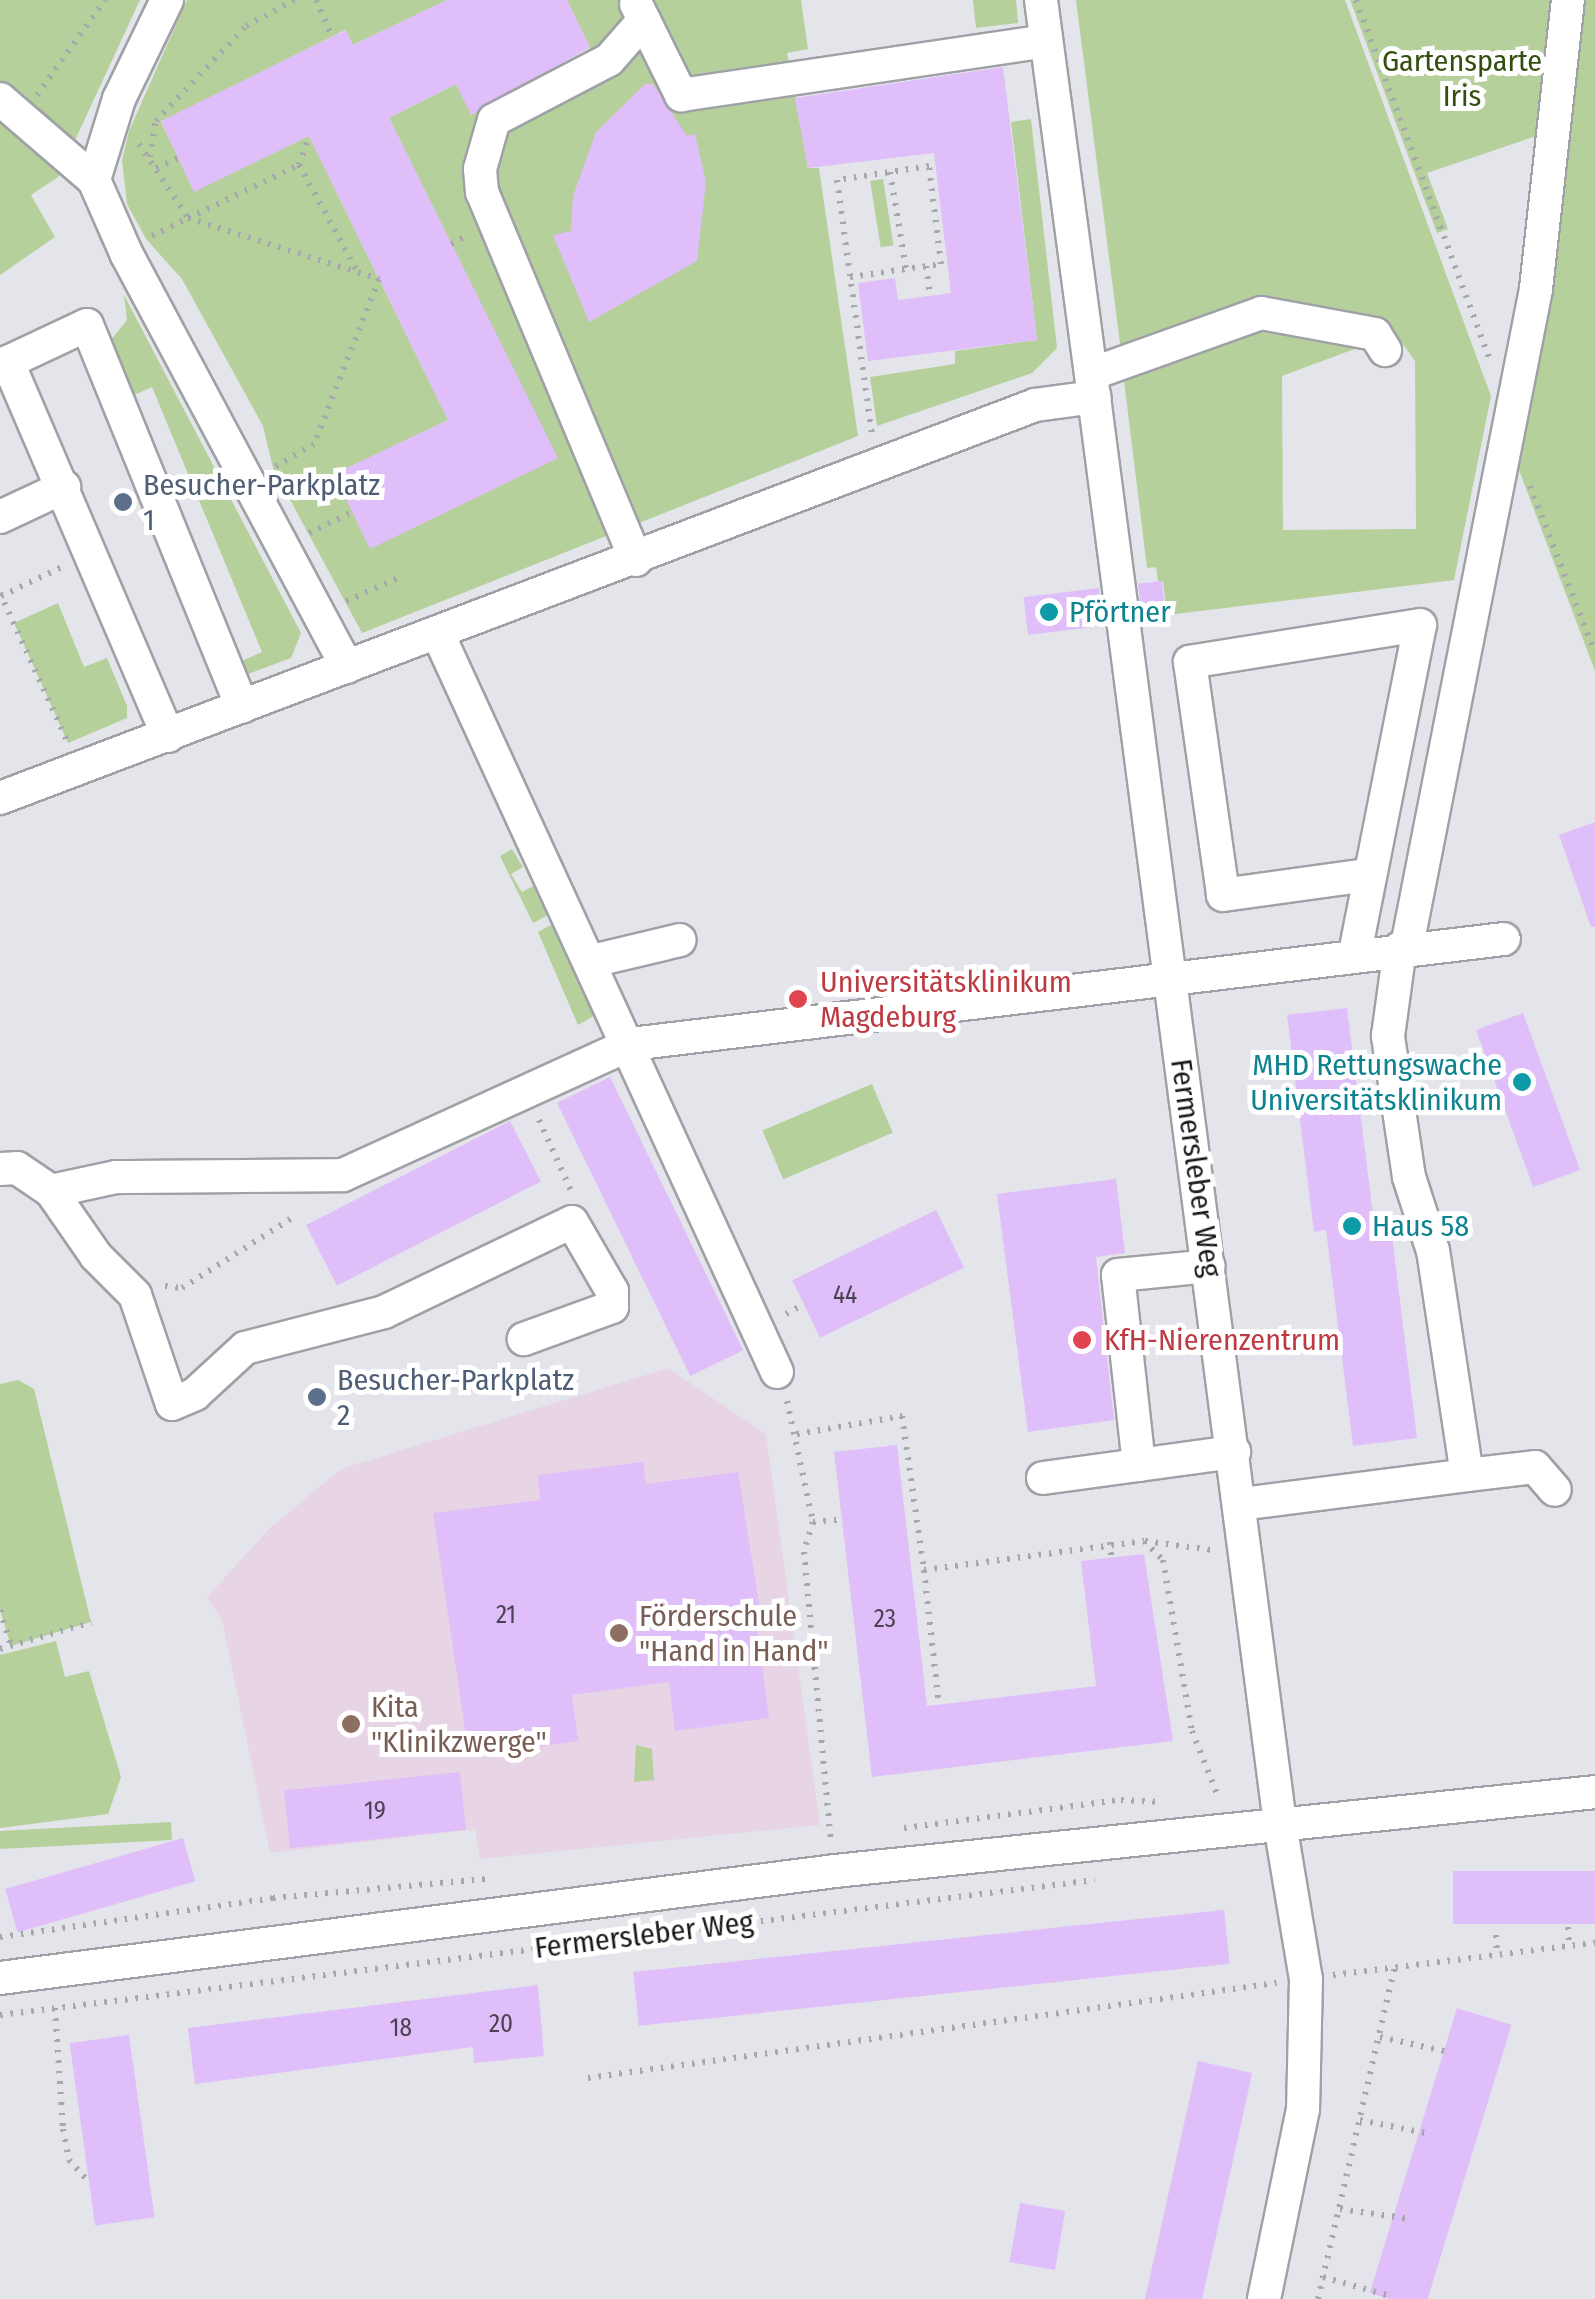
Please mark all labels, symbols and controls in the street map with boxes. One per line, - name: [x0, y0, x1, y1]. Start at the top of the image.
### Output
- park label: Gartensparte Iris: [1382, 43, 1542, 114]
- place label: Besucher-Parkplatz 1: [143, 467, 380, 538]
- marker: Besucher-Parkplatz 1: [112, 491, 134, 513]
- place label: Pförtner: [1069, 594, 1171, 630]
- marker: Pförtner: [1038, 601, 1060, 623]
- place label: Universitätsklinikum Magdeburg: [820, 964, 1072, 1034]
- marker: Universitätsklinikum Magdeburg: [785, 986, 811, 1012]
- place label: MHD Rettungswache Universitätsklinikum: [1250, 1047, 1502, 1118]
- street label: Fermersleber Weg: [1163, 1057, 1229, 1279]
- marker: MHD Rettungswache Universitätsklinikum: [1511, 1071, 1533, 1093]
- place label: Haus 58: [1372, 1208, 1469, 1244]
- marker: Haus 58: [1341, 1215, 1363, 1237]
- house number: 44: [833, 1280, 857, 1310]
- place label: KfH-Nierenzentrum: [1104, 1322, 1340, 1358]
- marker: KfH-Nierenzentrum: [1069, 1327, 1095, 1353]
- place label: Besucher-Parkplatz 2: [337, 1362, 574, 1432]
- marker: Besucher-Parkplatz 2: [306, 1386, 328, 1408]
- place label: Förderschule "Hand in Hand": [639, 1598, 829, 1668]
- house number: 21: [496, 1600, 516, 1630]
- house number: 23: [874, 1604, 896, 1634]
- marker: Förderschule "Hand in Hand": [608, 1622, 630, 1644]
- place label: Kita "Klinikzwerge": [371, 1689, 547, 1760]
- marker: Kita "Klinikzwerge": [340, 1713, 362, 1735]
- house number: 19: [364, 1796, 386, 1826]
- street label: Fermersleber Weg: [533, 1904, 755, 1966]
- house number: 20: [489, 2009, 513, 2039]
- house number: 18: [390, 2013, 412, 2043]

